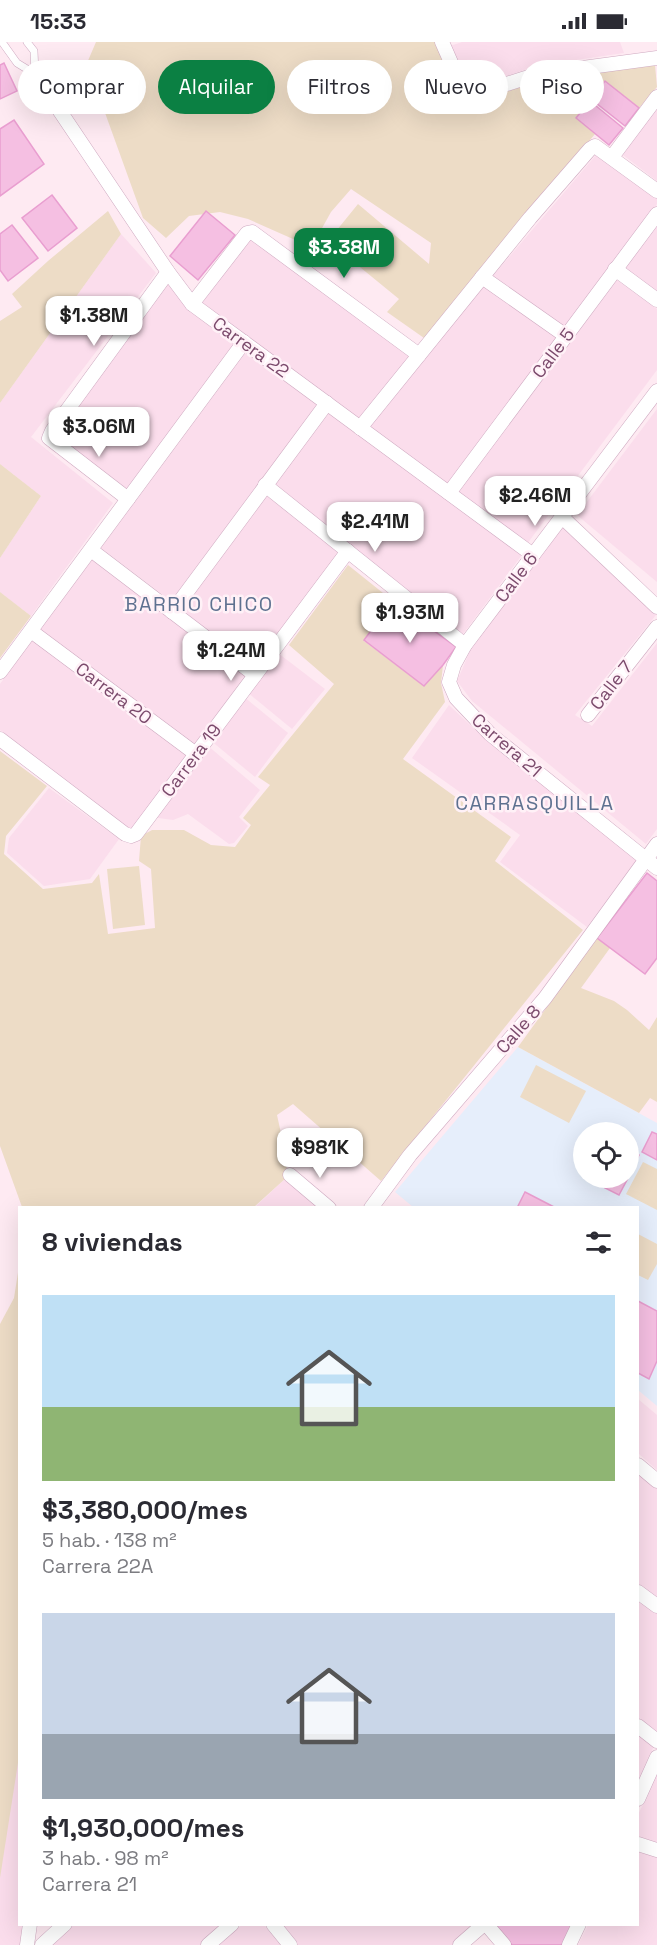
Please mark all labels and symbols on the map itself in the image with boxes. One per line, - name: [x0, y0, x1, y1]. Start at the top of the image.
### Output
- pin: $3.38M: [295, 228, 393, 279]
- pin: $1.38M: [45, 296, 143, 347]
- street label: Carrera 22: [208, 312, 294, 382]
- street label: Calle 5: [527, 323, 579, 383]
- pin: $3.06M: [50, 407, 148, 458]
- pin: $2.46M: [486, 476, 584, 527]
- pin: $2.41M: [326, 502, 424, 553]
- street label: Calle 6: [490, 547, 542, 607]
- district label: BARRIO CHICO: [124, 591, 274, 617]
- pin: $1.93M: [361, 593, 459, 644]
- pin: $1.24M: [182, 631, 280, 682]
- street label: Calle 7: [585, 656, 637, 714]
- street label: Carrera 20: [71, 657, 157, 729]
- street label: Carrera 21: [467, 708, 547, 782]
- street label: Carrera 19: [156, 719, 226, 801]
- district label: CARRASQUILLA: [455, 790, 615, 816]
- street label: Calle 8: [491, 1000, 545, 1058]
- pin: $981K: [278, 1128, 362, 1179]

